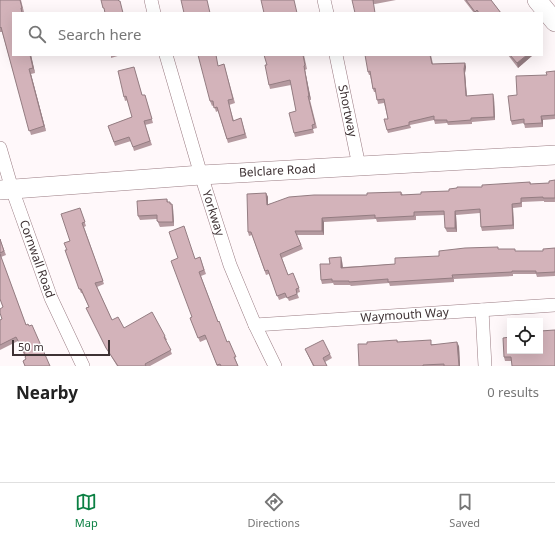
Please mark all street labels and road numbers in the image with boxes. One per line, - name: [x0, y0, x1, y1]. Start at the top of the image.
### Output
- street label: Shortway: [334, 83, 362, 139]
- street label: Belclare Road: [238, 160, 316, 181]
- street label: Yorkway: [198, 188, 229, 239]
- street label: Cornwall Road: [16, 217, 59, 300]
- street label: Waymouth Way: [360, 303, 450, 326]

